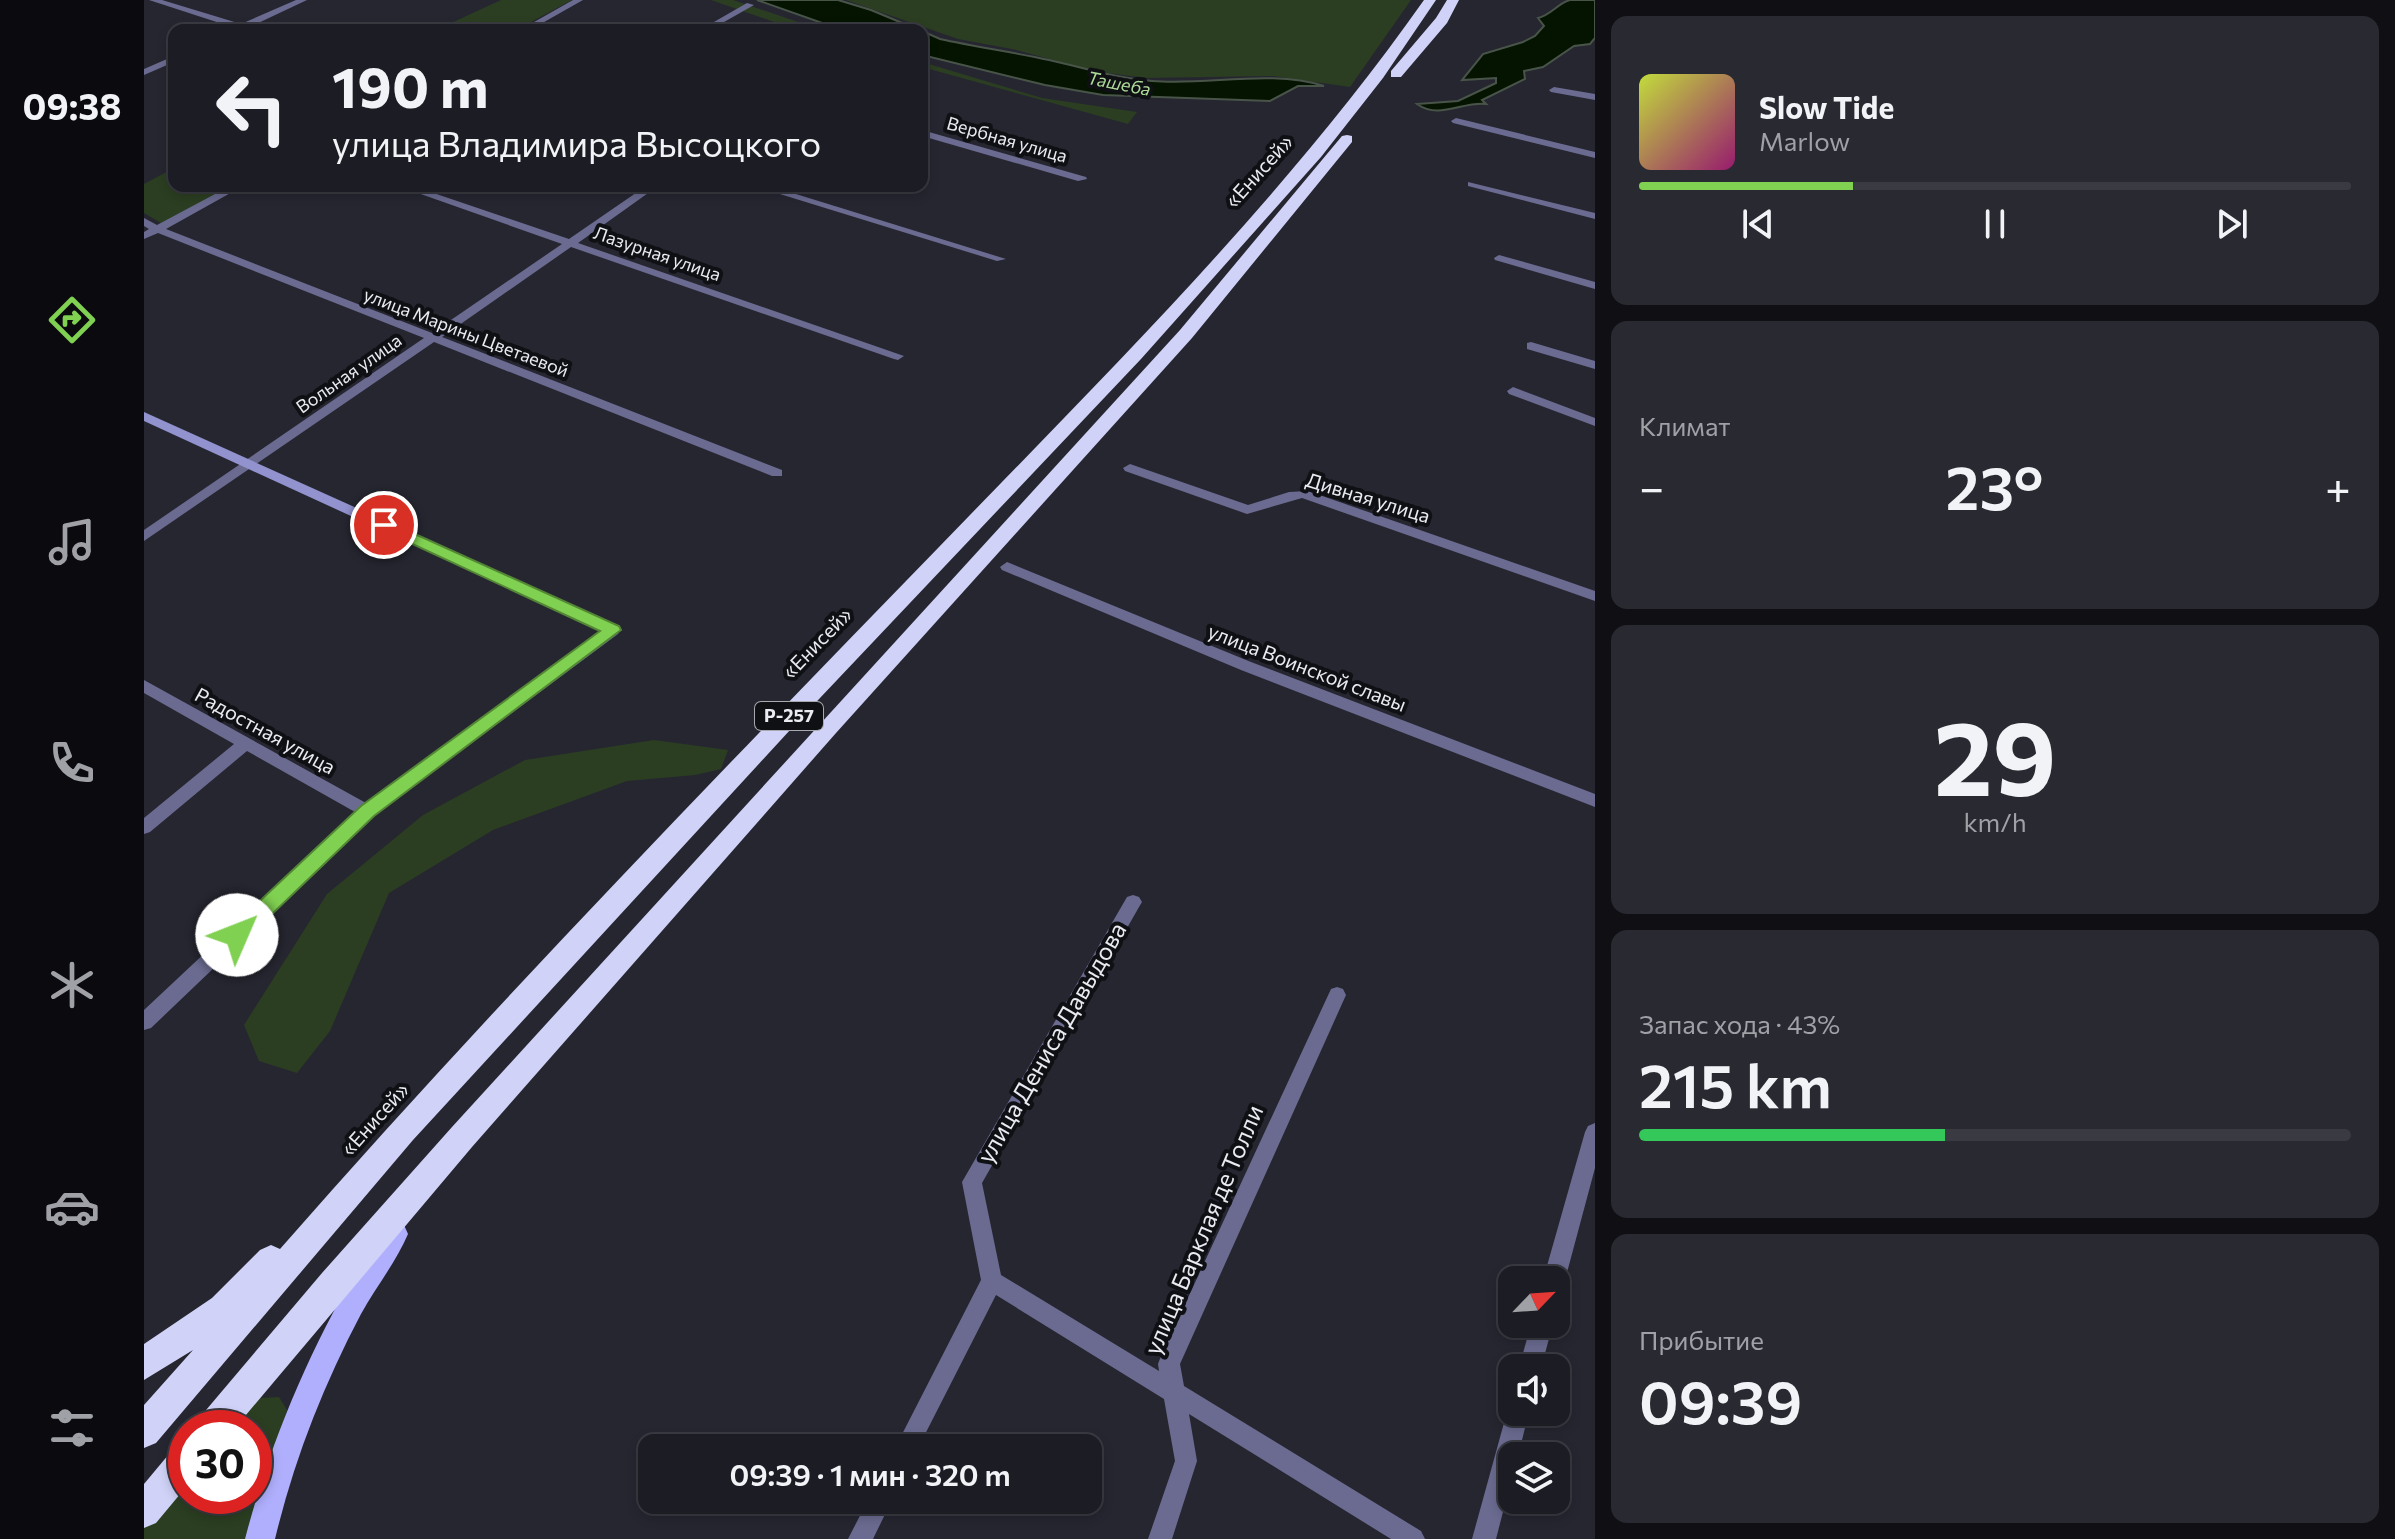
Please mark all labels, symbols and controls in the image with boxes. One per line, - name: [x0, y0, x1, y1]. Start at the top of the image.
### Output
- text: 190 m: [332, 51, 489, 120]
- icon: left: [200, 56, 304, 160]
- water label: Ташеба: [1086, 66, 1153, 100]
- text: 09:38: [23, 83, 121, 127]
- text: Slow Tide: [1759, 88, 1894, 125]
- street label: Вербная улица: [945, 111, 1070, 167]
- text: улица Владимира Высоцкого: [332, 120, 821, 164]
- text: Marlow: [1759, 125, 1850, 156]
- street label: «Енисей»: [1219, 129, 1297, 212]
- icon: previous: [1736, 202, 1780, 246]
- icon: pause: [1973, 202, 2017, 246]
- icon: next: [2210, 202, 2254, 246]
- street label: Лазурная улица: [591, 221, 724, 285]
- street label: улица Марины Цветаевой: [361, 283, 572, 381]
- icon: directions: [44, 292, 100, 348]
- street label: Вольная улица: [291, 329, 405, 418]
- text: Климат: [1639, 410, 1731, 441]
- text: 23°: [1946, 449, 2044, 522]
- text: −: [1639, 459, 1664, 513]
- text: +: [2325, 459, 2351, 513]
- street label: Дивная улица: [1303, 467, 1433, 527]
- pin: [350, 491, 418, 559]
- icon: arrive: [362, 503, 406, 547]
- icon: music: [44, 514, 100, 570]
- street label: «Енисей»: [777, 602, 856, 683]
- street label: улица Воинской славы: [1205, 618, 1410, 716]
- street label: Радостная улица: [191, 682, 340, 779]
- text: 29: [1934, 690, 2056, 817]
- road number: Р-257: [755, 702, 823, 730]
- icon: phone: [44, 735, 100, 791]
- text: km/h: [1963, 806, 2027, 837]
- position arrow: [195, 893, 279, 977]
- street label: улица Дениса Давыдова: [970, 917, 1132, 1168]
- icon: climate: [44, 957, 100, 1013]
- text: Запас хода · 43%: [1639, 1008, 1840, 1039]
- text: 215 km: [1639, 1047, 1832, 1120]
- street label: «Енисей»: [335, 1077, 413, 1160]
- street label: улица Барклая де Толли: [1137, 1100, 1268, 1359]
- icon: car: [44, 1179, 100, 1235]
- north arrow: [1498, 1266, 1570, 1338]
- map controls: [1498, 1266, 1570, 1514]
- text: Прибытие: [1639, 1324, 1764, 1355]
- button: sound: [1498, 1354, 1570, 1426]
- text: 09:39: [1639, 1363, 1802, 1436]
- icon: filters: [44, 1400, 100, 1456]
- speed limit sign: 30: [168, 1410, 272, 1514]
- button: layers: [1498, 1442, 1570, 1514]
- text: 09:39 · 1 мин · 320 m: [729, 1455, 1011, 1492]

